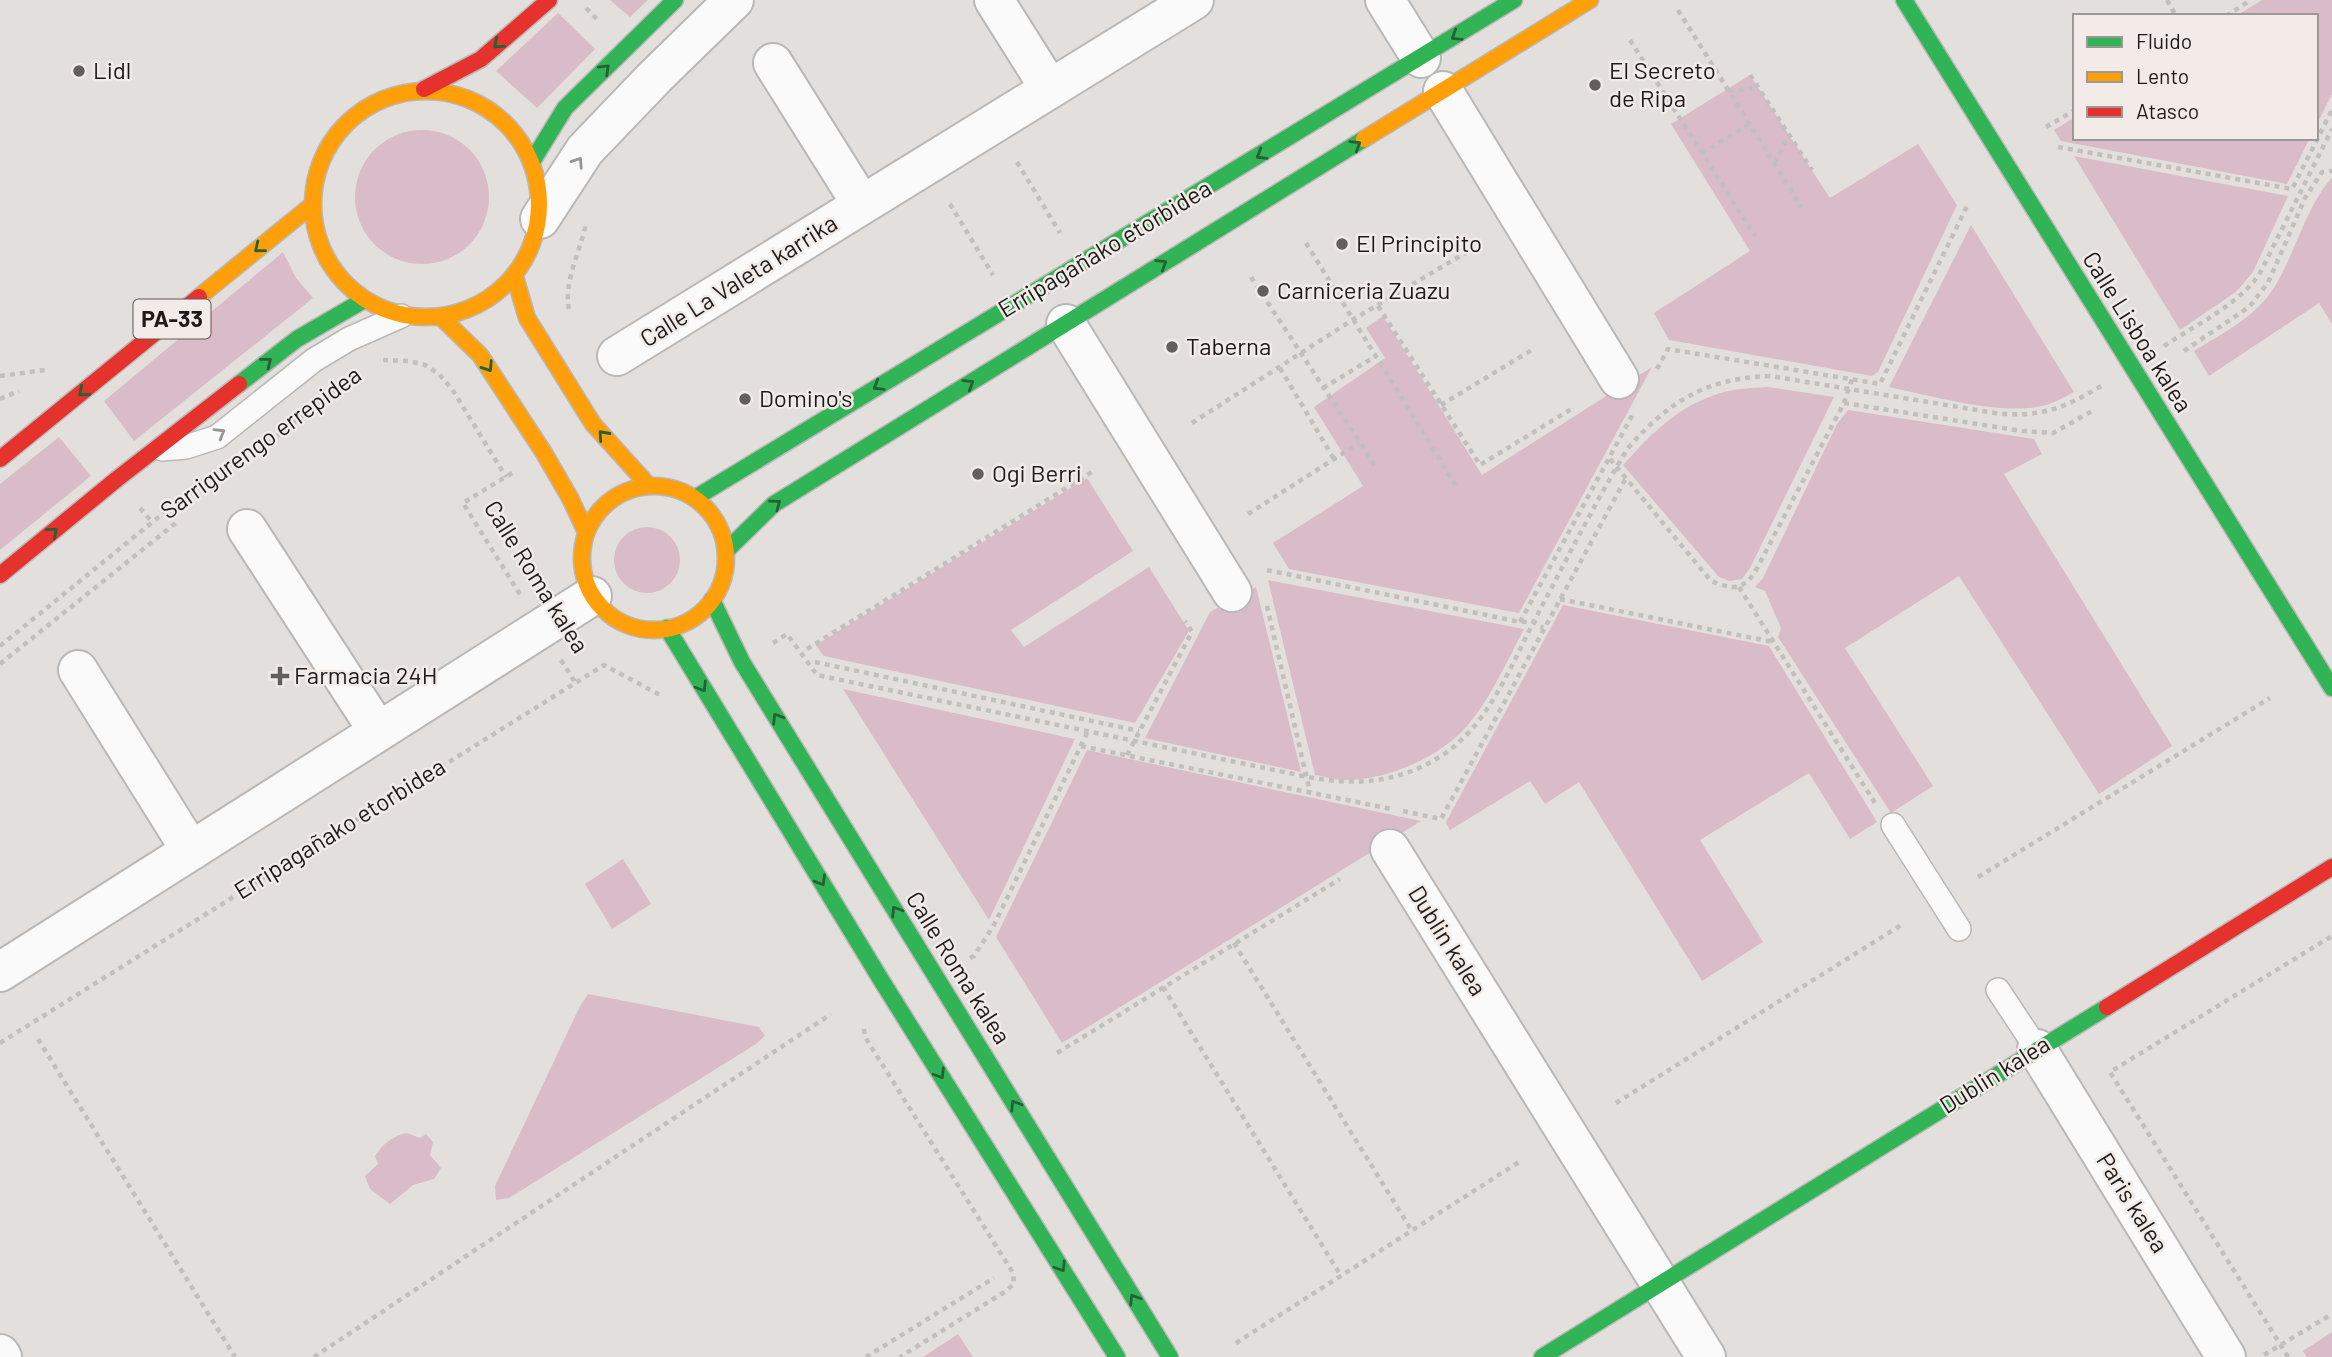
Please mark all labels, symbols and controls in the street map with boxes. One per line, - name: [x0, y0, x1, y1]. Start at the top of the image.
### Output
- legend: [2073, 14, 2318, 140]
- one-way arrow: [1450, 28, 1463, 41]
- text: Fluido: [2136, 28, 2192, 53]
- one-way arrow: [493, 36, 506, 48]
- place label: Lidl: [93, 55, 131, 84]
- place label: El Secreto de Ripa: [1609, 55, 1716, 112]
- marker: Lidl: [71, 63, 87, 79]
- text: Lento: [2136, 63, 2189, 88]
- one-way arrow: [597, 64, 610, 77]
- marker: El Secreto de Ripa: [1587, 77, 1603, 93]
- text: Atasco: [2136, 98, 2199, 123]
- one-way arrow: [1348, 140, 1361, 153]
- one-way arrow: [1256, 146, 1269, 159]
- one-way arrow: [569, 157, 582, 170]
- street label: Erripagañako etorbidea: [992, 173, 1216, 323]
- street label: Calle La Valeta karrika: [634, 207, 842, 352]
- place label: El Principito: [1356, 228, 1482, 257]
- marker: El Principito: [1334, 236, 1350, 252]
- one-way arrow: [255, 240, 267, 253]
- street label: Calle Lisboa kalea: [2077, 245, 2199, 417]
- one-way arrow: [1154, 259, 1167, 272]
- place label: Carniceria Zuazu: [1277, 275, 1450, 304]
- marker: Carniceria Zuazu: [1255, 283, 1271, 299]
- road number: PA-33: [134, 300, 210, 338]
- place label: Taberna: [1186, 331, 1271, 360]
- marker: Taberna: [1164, 339, 1180, 355]
- one-way arrow: [259, 358, 271, 371]
- street label: Sarrigurengo errepidea: [154, 359, 366, 524]
- one-way arrow: [480, 359, 492, 372]
- one-way arrow: [872, 378, 885, 391]
- one-way arrow: [961, 379, 974, 392]
- place label: Domino's: [759, 383, 853, 412]
- one-way arrow: [78, 384, 91, 396]
- marker: Domino's: [737, 391, 753, 407]
- one-way arrow: [213, 428, 226, 441]
- one-way arrow: [599, 430, 611, 443]
- place label: Ogi Berri: [992, 458, 1082, 487]
- marker: Ogi Berri: [970, 466, 986, 482]
- street label: Calle Roma kalea: [479, 495, 596, 658]
- one-way arrow: [768, 500, 781, 513]
- one-way arrow: [45, 528, 58, 540]
- place label: Farmacia 24H: [294, 660, 437, 689]
- marker: Farmacia 24H: [272, 668, 288, 684]
- one-way arrow: [693, 679, 706, 692]
- one-way arrow: [772, 712, 785, 725]
- street label: Erripagañako etorbidea: [228, 751, 450, 905]
- one-way arrow: [812, 873, 825, 886]
- street label: Dublin kalea: [1403, 880, 1494, 1001]
- street label: Calle Roma kalea: [901, 886, 1018, 1049]
- one-way arrow: [891, 906, 904, 919]
- street label: Dublin kalea: [1934, 1028, 2055, 1119]
- one-way arrow: [932, 1067, 945, 1080]
- one-way arrow: [1011, 1100, 1024, 1113]
- street label: Paris kalea: [2091, 1147, 2175, 1257]
- one-way arrow: [1052, 1260, 1065, 1273]
- one-way arrow: [1130, 1293, 1143, 1306]

